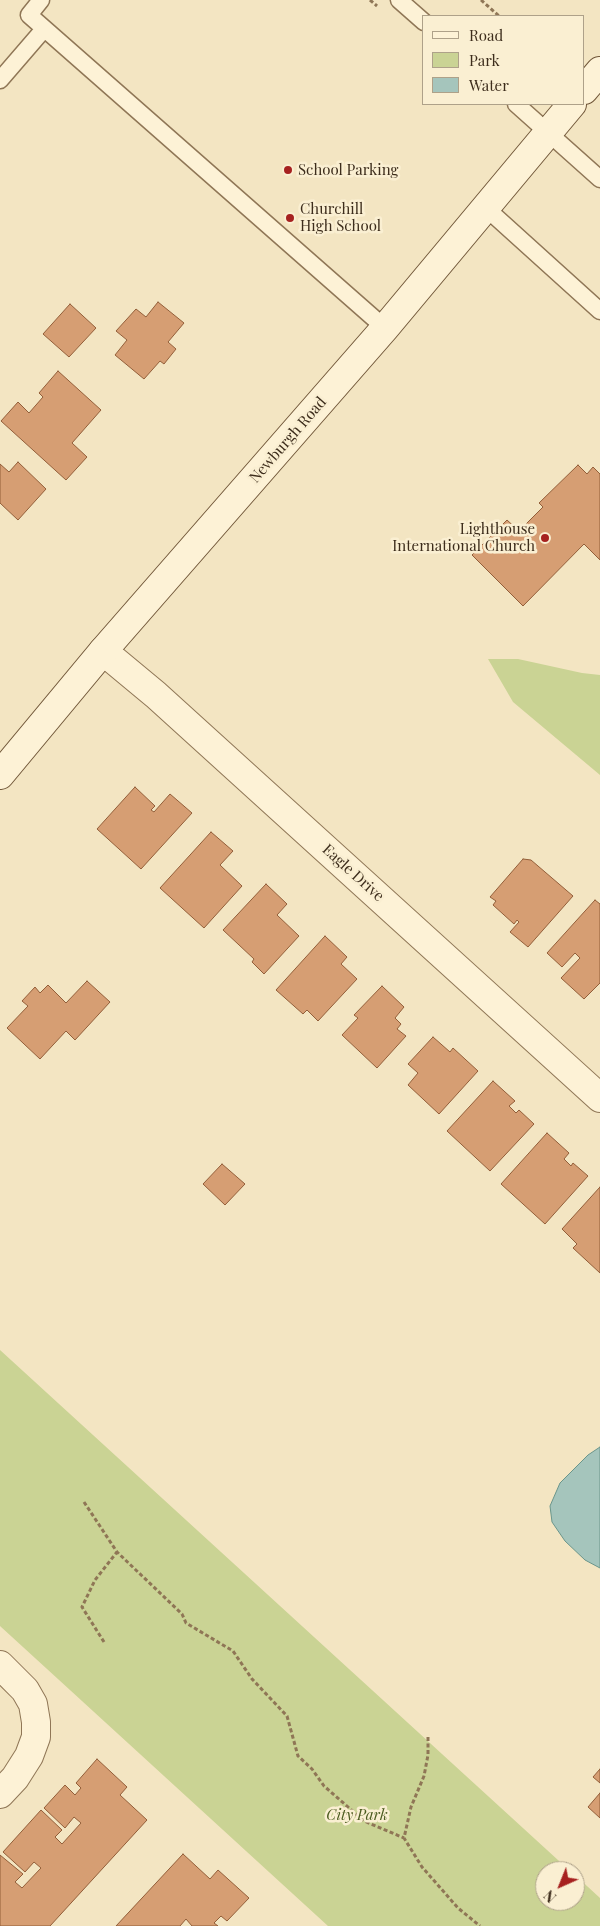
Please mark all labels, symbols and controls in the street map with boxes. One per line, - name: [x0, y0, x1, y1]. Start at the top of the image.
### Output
- legend: [422, 15, 585, 105]
- text: Road: [469, 25, 503, 45]
- text: Park: [469, 50, 500, 70]
- text: Water: [469, 75, 509, 95]
- place label: School Parking: [298, 161, 398, 179]
- marker: School Parking: [282, 164, 294, 176]
- place label: Churchill High School: [300, 200, 381, 235]
- marker: Churchill High School: [284, 212, 296, 224]
- street label: Newburgh Road: [246, 393, 330, 487]
- place label: Lighthouse International Church: [392, 520, 535, 555]
- marker: Lighthouse International Church: [539, 532, 551, 544]
- street label: Eagle Drive: [318, 841, 388, 905]
- park label: City Park: [326, 1806, 388, 1824]
- north arrow: [535, 1861, 585, 1911]
- text: N: [540, 1886, 560, 1907]

